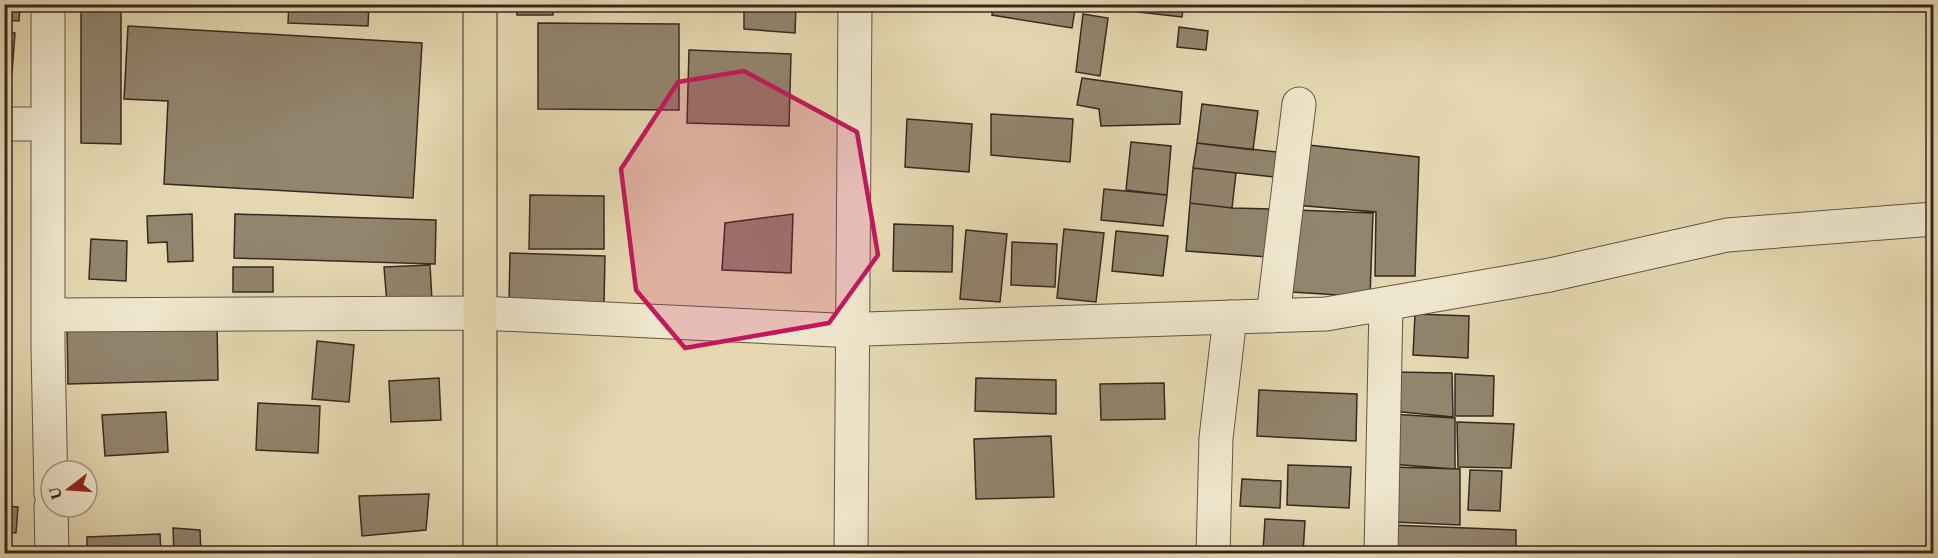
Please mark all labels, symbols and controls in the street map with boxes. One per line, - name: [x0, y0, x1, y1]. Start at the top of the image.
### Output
- north arrow: [39, 459, 99, 519]
- text: U: [43, 484, 67, 502]

